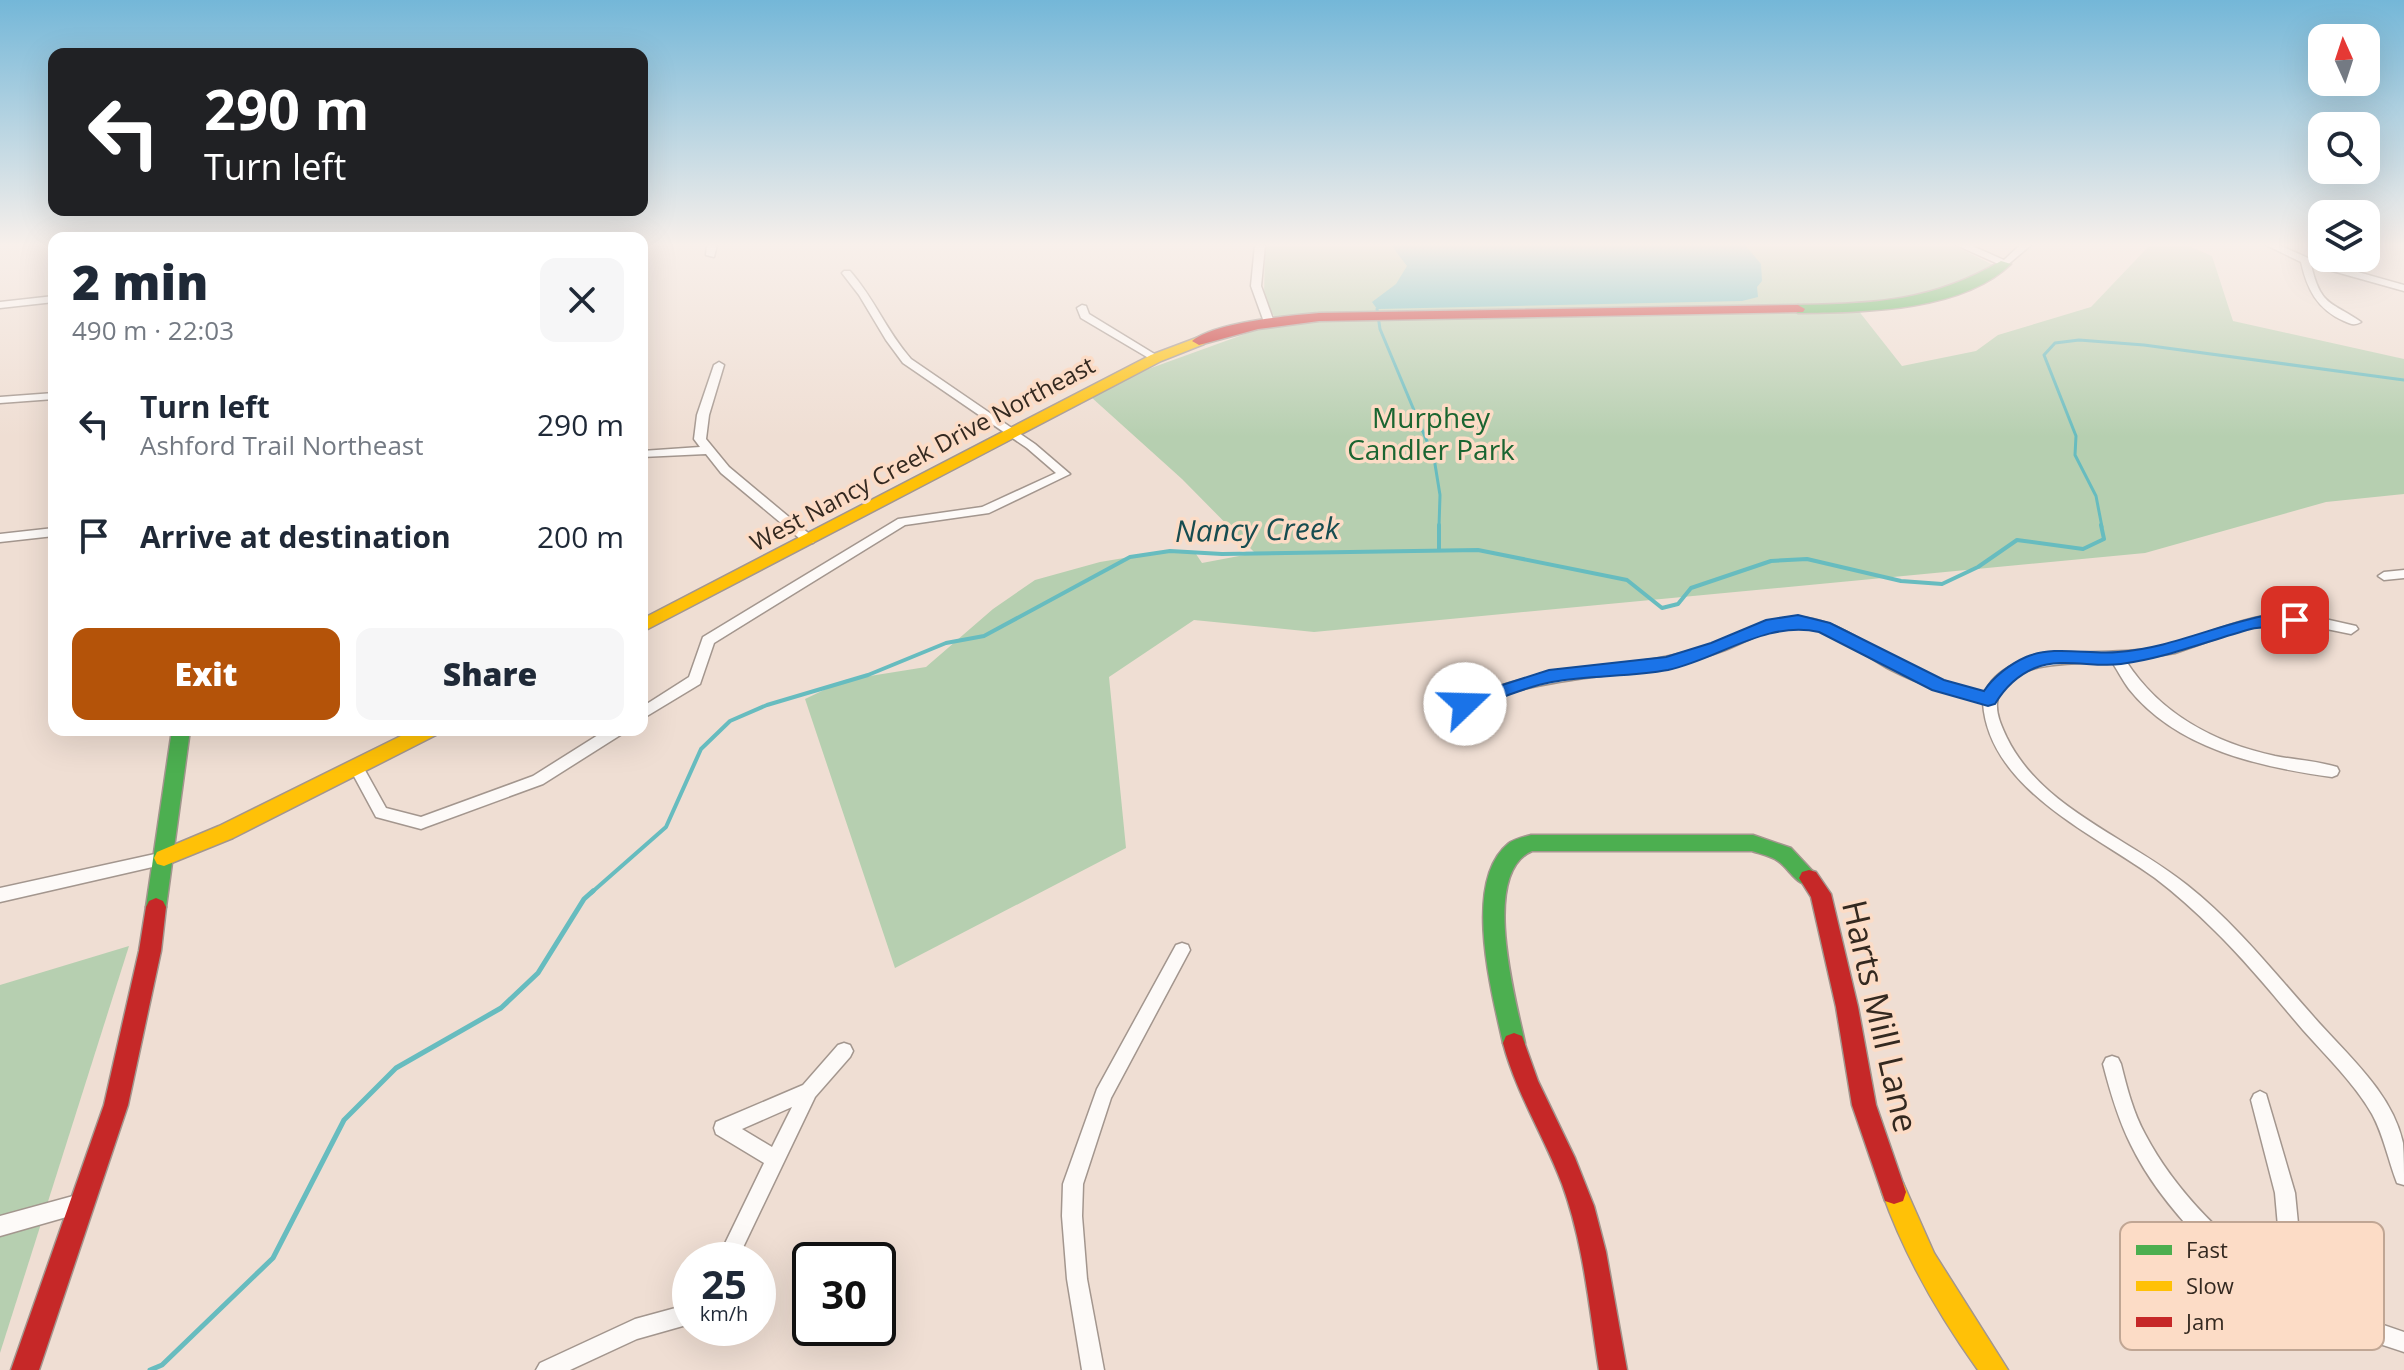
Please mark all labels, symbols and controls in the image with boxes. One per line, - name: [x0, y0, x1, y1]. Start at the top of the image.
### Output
- north arrow: [2308, 24, 2380, 96]
- map controls: [2308, 24, 2380, 272]
- text: 290 m: [204, 70, 370, 146]
- icon: left: [72, 80, 176, 184]
- button: search: [2308, 112, 2380, 184]
- text: Turn left: [204, 142, 346, 191]
- button: layers: [2308, 200, 2380, 272]
- text: 2 min: [72, 249, 208, 314]
- button: close: [540, 258, 624, 342]
- text: 490 m · 22:03: [72, 312, 234, 348]
- street label: West Nancy Creek Drive Northeast: [744, 348, 1100, 558]
- text: Turn left: [140, 386, 270, 427]
- park label: Murphey Candler Park: [1347, 398, 1515, 468]
- icon: left: [72, 402, 116, 446]
- text: 290 m: [537, 404, 624, 445]
- text: Ashford Trail Northeast: [140, 427, 424, 463]
- water label: Nancy Creek: [1174, 507, 1341, 551]
- icon: arrive: [72, 514, 116, 558]
- text: Arrive at destination: [140, 516, 451, 557]
- text: 200 m: [537, 516, 624, 557]
- pin: [2261, 586, 2329, 654]
- icon: arrive: [2273, 598, 2317, 642]
- button: Exit: [72, 628, 340, 720]
- button: Share: [356, 628, 624, 720]
- position arrow: [1423, 662, 1507, 746]
- street label: Harts Mill Lane: [1832, 895, 1930, 1137]
- legend: [2120, 1222, 2384, 1350]
- text: Fast: [2186, 1234, 2228, 1264]
- speed limit sign: 30: [792, 1242, 896, 1346]
- text: 25: [701, 1256, 747, 1311]
- text: Slow: [2186, 1270, 2234, 1300]
- text: km/h: [700, 1300, 748, 1327]
- text: Jam: [2184, 1306, 2225, 1336]

